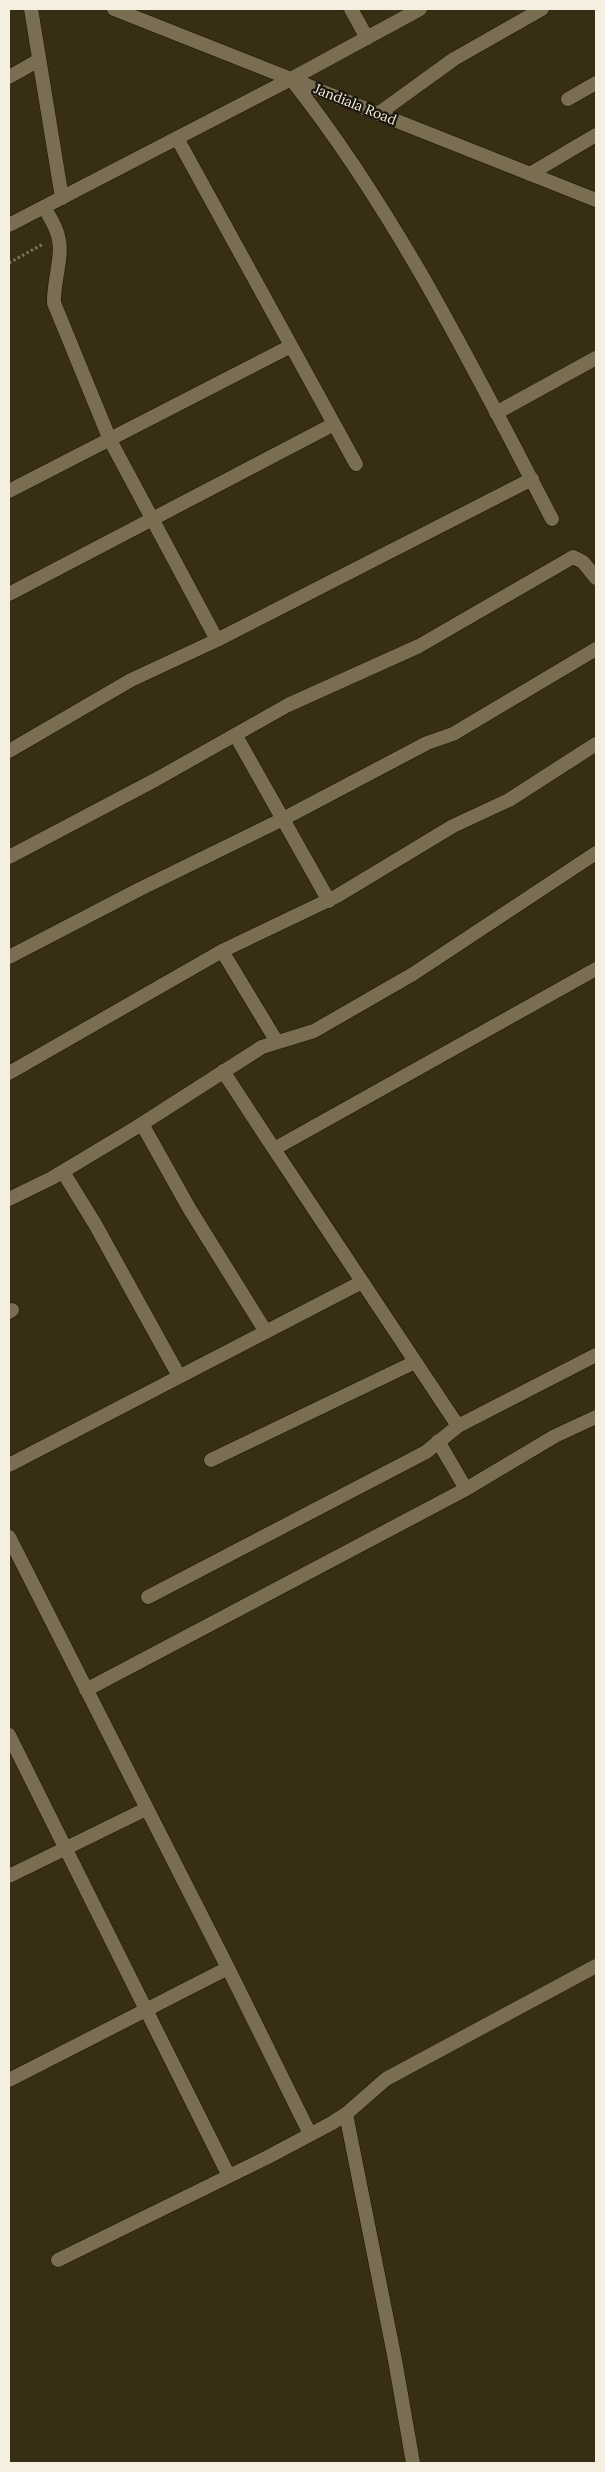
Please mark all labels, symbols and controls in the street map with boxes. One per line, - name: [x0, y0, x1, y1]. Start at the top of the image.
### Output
- street label: Jandiala Road: [311, 81, 399, 129]

